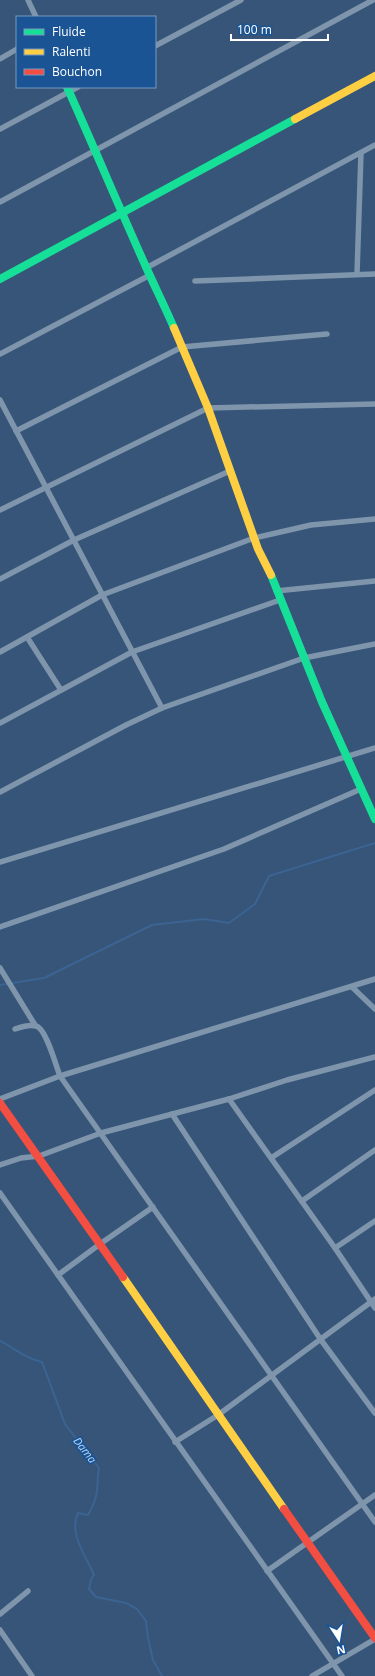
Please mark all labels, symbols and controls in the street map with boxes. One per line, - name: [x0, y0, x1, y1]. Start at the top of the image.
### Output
- legend: [16, 16, 156, 88]
- scale bar: [231, 16, 328, 42]
- text: 100 m: [237, 21, 272, 38]
- text: Fluide: [52, 23, 86, 40]
- text: Ralenti: [52, 43, 91, 60]
- text: Bouchon: [52, 63, 102, 80]
- water label: Dama: [70, 1434, 100, 1466]
- north arrow: [319, 1620, 359, 1660]
- text: N: [335, 1642, 347, 1659]

